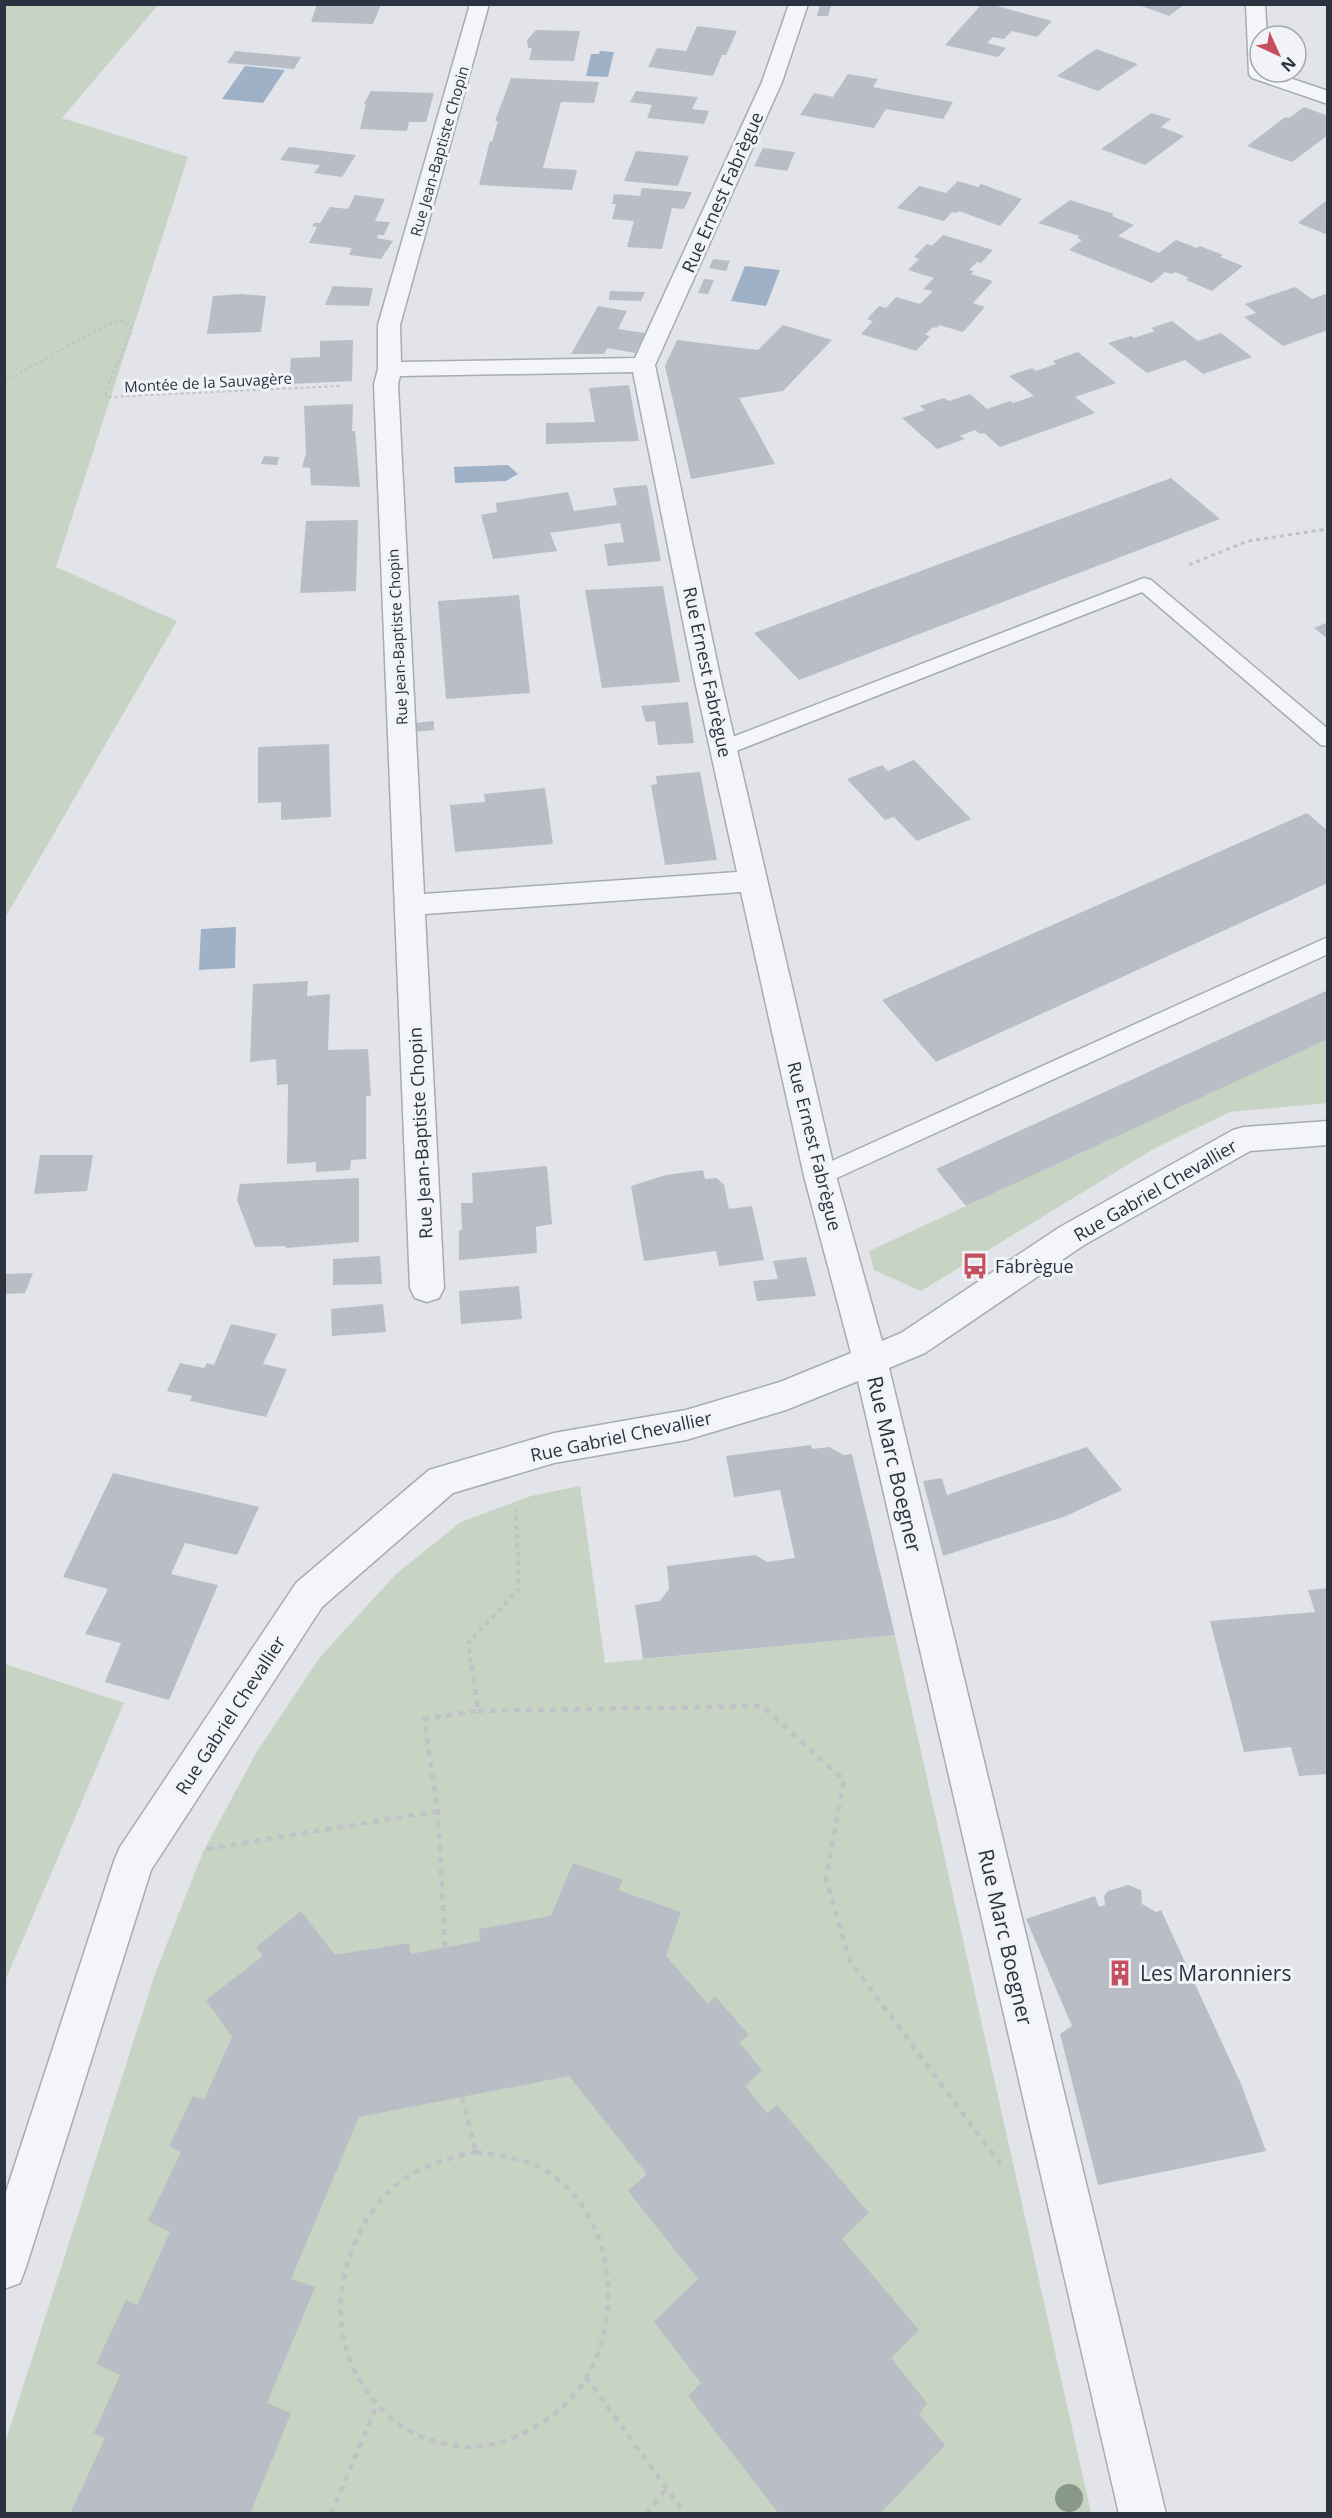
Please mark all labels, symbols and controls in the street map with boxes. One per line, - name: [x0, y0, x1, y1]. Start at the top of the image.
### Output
- north arrow: [1248, 24, 1308, 84]
- text: N: [1276, 52, 1301, 77]
- street label: Rue Jean-Baptiste Chopin: [405, 63, 473, 239]
- street label: Rue Ernest Fabrègue: [676, 108, 768, 276]
- street label: Montée de la Sauvagère: [124, 368, 292, 396]
- street label: Rue Jean-Baptiste Chopin: [382, 548, 412, 726]
- street label: Rue Ernest Fabrègue: [678, 585, 738, 759]
- street label: Rue Jean-Baptiste Chopin: [402, 1027, 438, 1239]
- street label: Rue Ernest Fabrègue: [782, 1059, 848, 1233]
- street label: Rue Gabriel Chevallier: [1069, 1133, 1242, 1247]
- bus stop icon: Fabrègue: [960, 1251, 990, 1281]
- place label: Fabrègue: [995, 1254, 1074, 1278]
- street label: Rue Marc Boegner: [861, 1373, 929, 1555]
- street label: Rue Gabriel Chevallier: [528, 1405, 715, 1467]
- street label: Rue Gabriel Chevallier: [170, 1630, 291, 1799]
- street label: Rue Marc Boegner: [972, 1846, 1040, 2028]
- building icon: Les Maronniers: [1105, 1958, 1135, 1988]
- place label: Les Maronniers: [1140, 1959, 1291, 1987]

